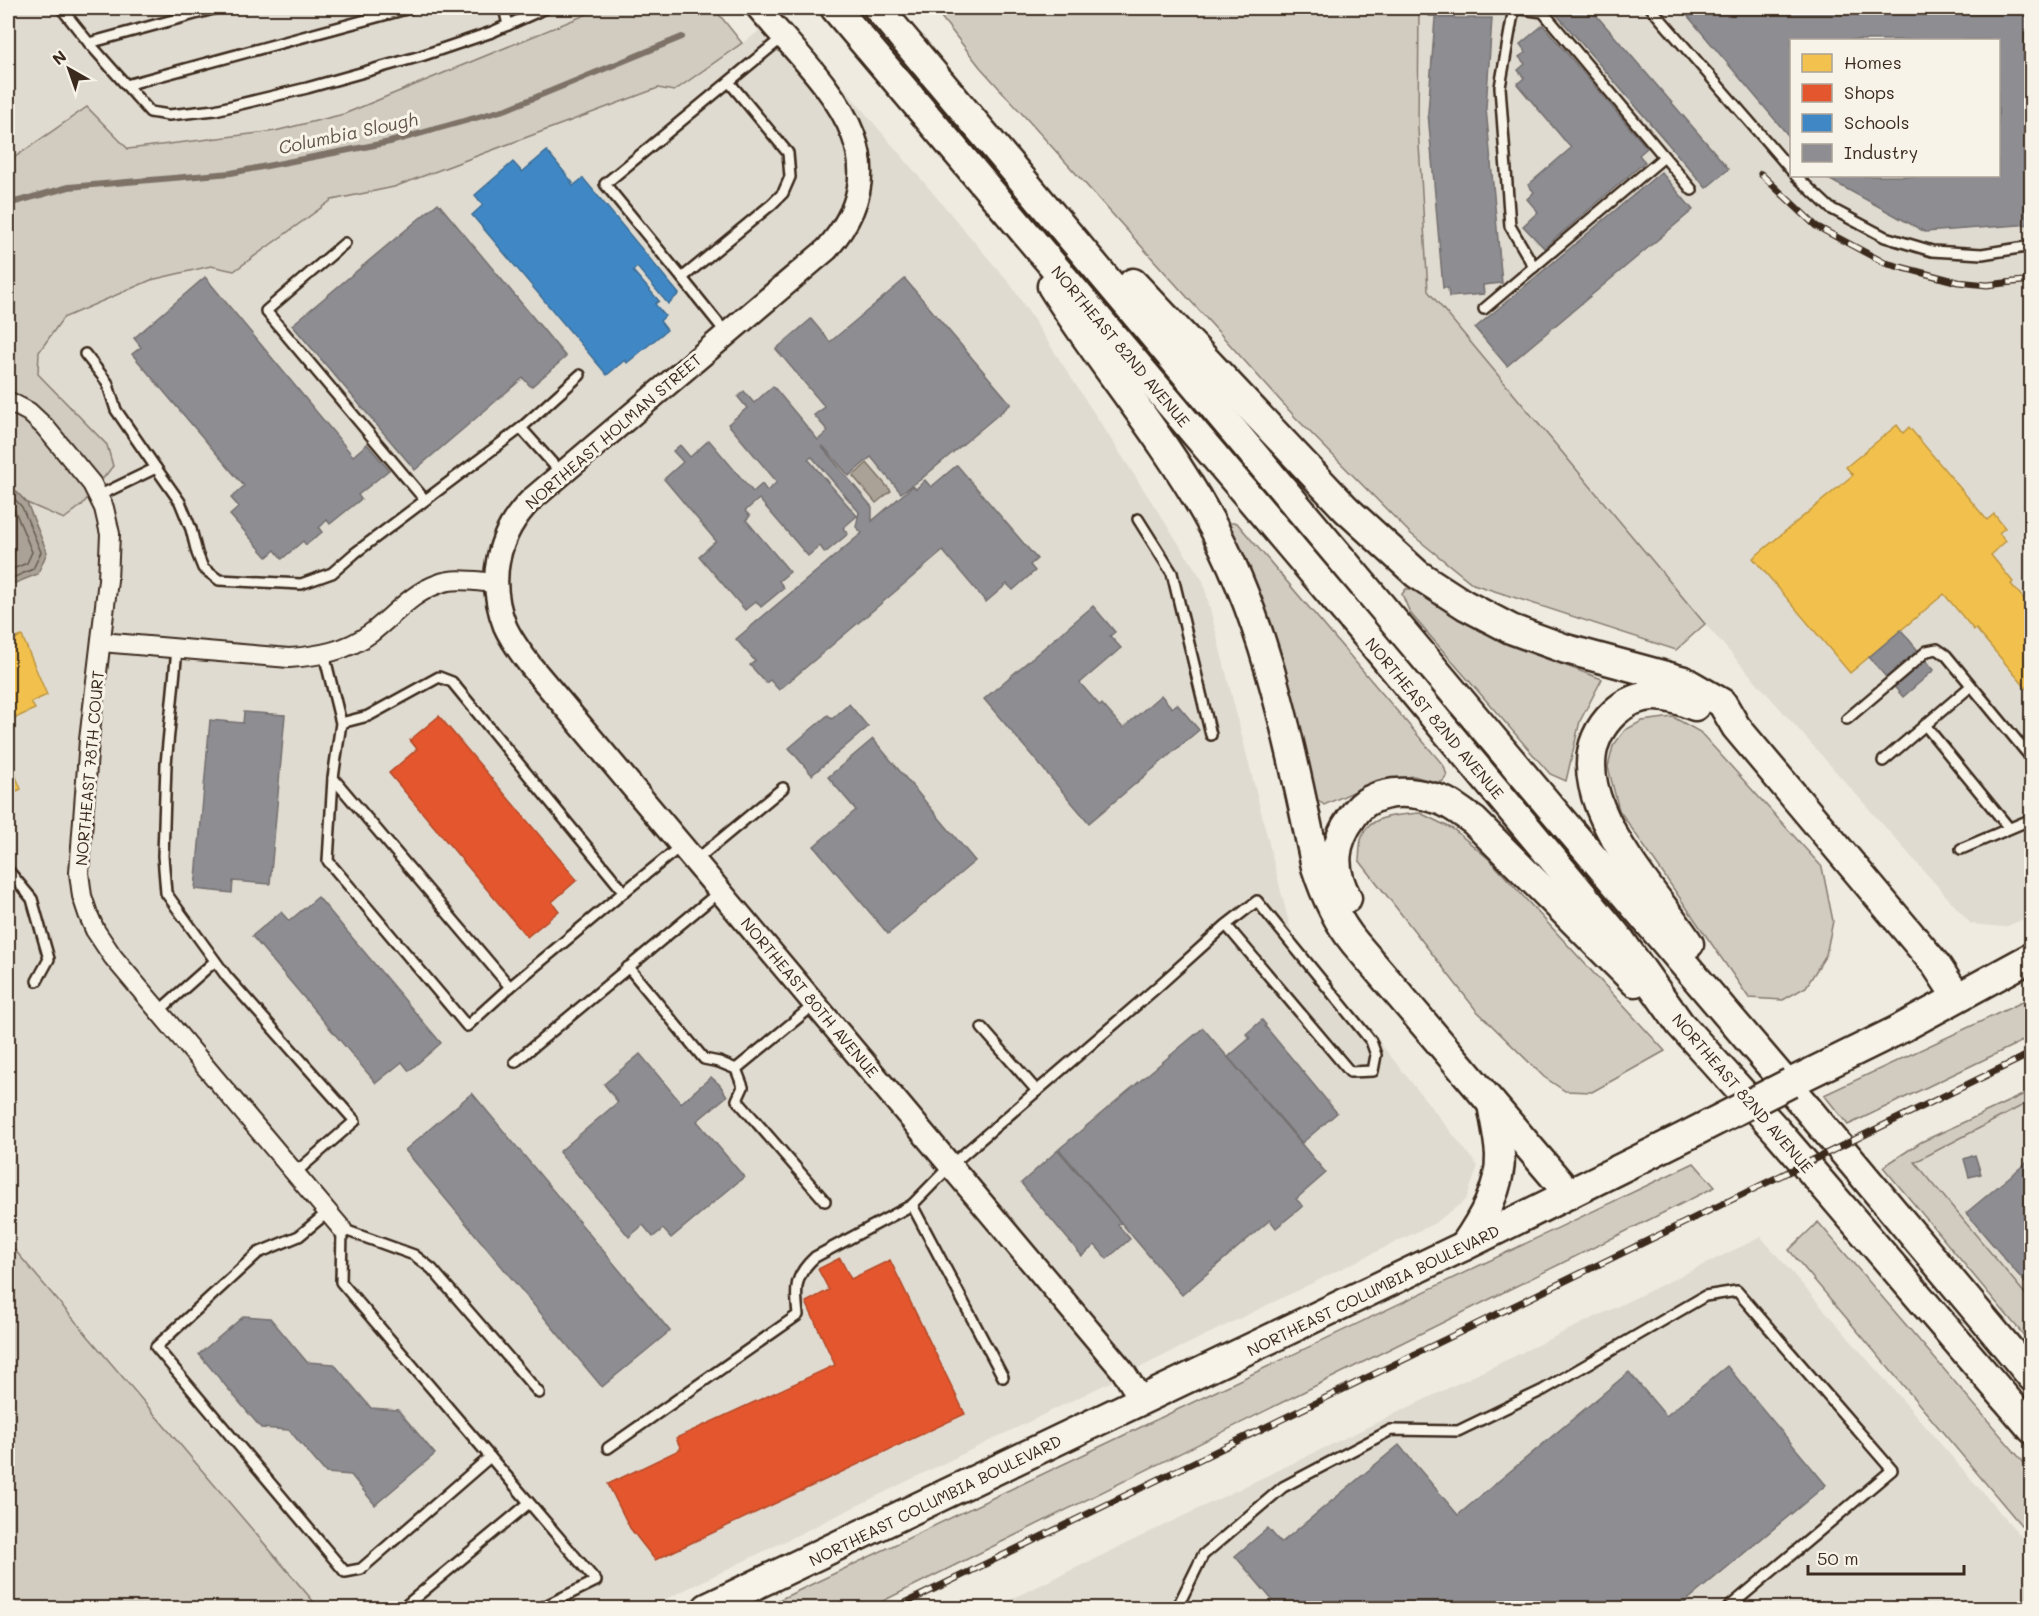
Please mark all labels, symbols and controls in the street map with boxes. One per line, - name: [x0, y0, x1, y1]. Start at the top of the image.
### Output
- north arrow: [39, 39, 99, 99]
- legend: [1790, 39, 2000, 177]
- text: N: [48, 45, 70, 69]
- text: Homes: [1844, 50, 1902, 74]
- text: Shops: [1844, 80, 1895, 104]
- water label: Columbia Slough: [276, 107, 420, 159]
- text: Schools: [1844, 110, 1909, 134]
- text: Industry: [1844, 140, 1918, 164]
- street label: NORTHEAST 82ND AVENUE: [1047, 261, 1195, 431]
- street label: NORTHEAST HOLMAN STREET: [520, 349, 706, 513]
- street label: NORTHEAST 82ND AVENUE: [1361, 633, 1509, 803]
- street label: NORTHEAST 78TH COURT: [70, 669, 108, 867]
- street label: NORTHEAST 80TH AVENUE: [737, 912, 883, 1082]
- street label: NORTHEAST 82ND AVENUE: [1668, 1009, 1818, 1177]
- street label: NORTHEAST COLUMBIA BOULEVARD: [1243, 1220, 1503, 1360]
- street label: NORTHEAST COLUMBIA BOULEVARD: [805, 1430, 1065, 1570]
- scale bar: [1808, 1538, 1964, 1576]
- text: 50 m: [1817, 1546, 1859, 1570]

